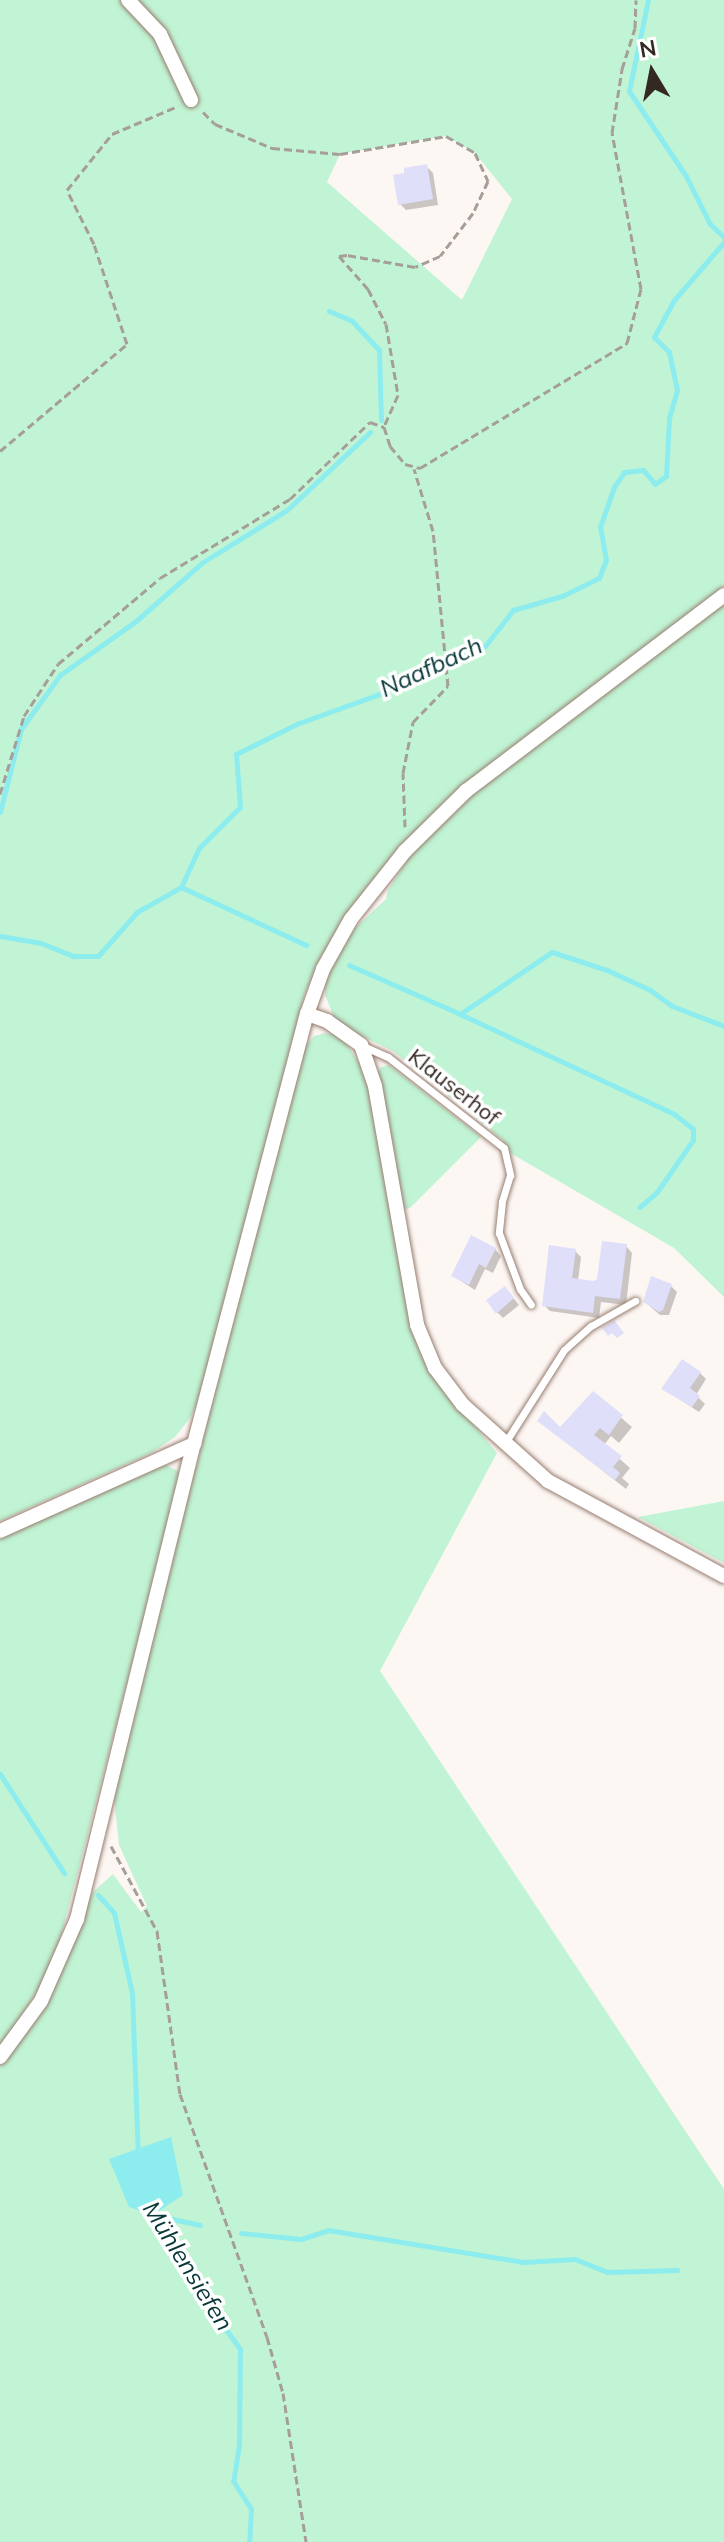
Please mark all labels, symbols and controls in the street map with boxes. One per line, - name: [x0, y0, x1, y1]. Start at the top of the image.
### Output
- north arrow: [612, 32, 692, 112]
- text: N: [637, 33, 658, 64]
- water label: Naafbach: [375, 631, 487, 703]
- street label: Klauserhof: [403, 1043, 505, 1131]
- water label: Mühlensiefen: [137, 2196, 239, 2336]

